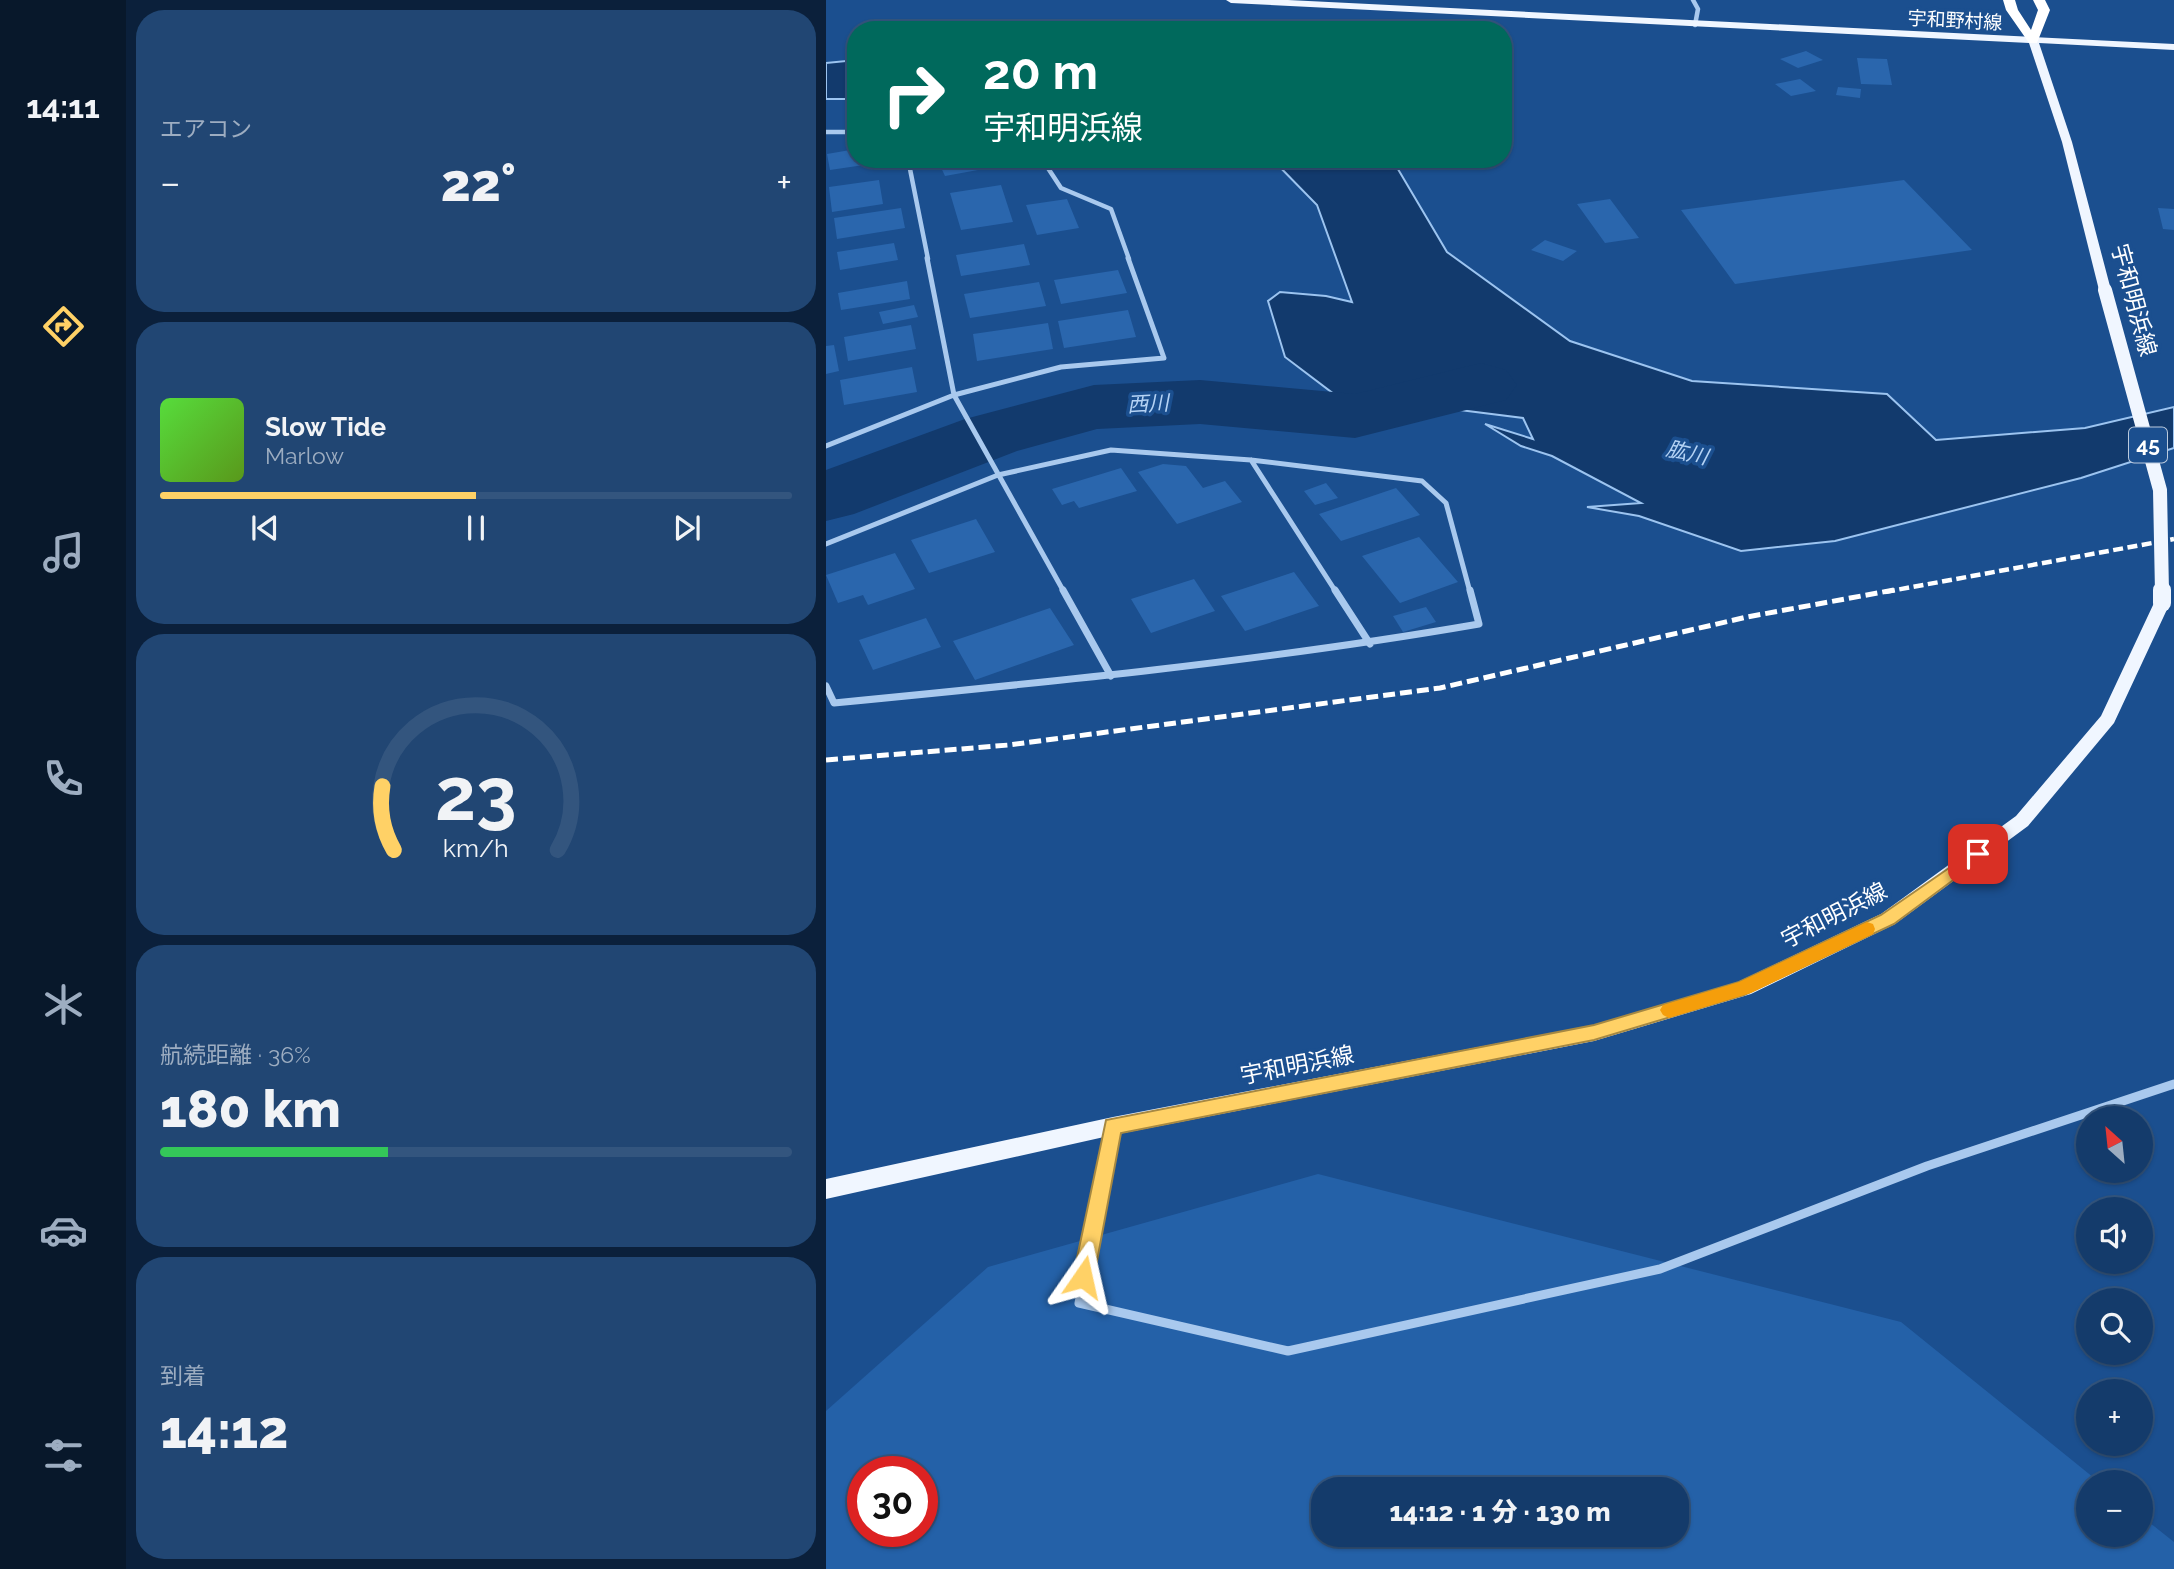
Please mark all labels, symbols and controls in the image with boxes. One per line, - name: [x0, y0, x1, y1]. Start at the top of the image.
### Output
- street label: 宇和野村線: [1907, 7, 2003, 33]
- text: 20 m: [983, 43, 1098, 100]
- icon: right: [868, 49, 959, 140]
- text: 14:11: [26, 88, 100, 125]
- text: 宇和明浜線: [983, 109, 1143, 146]
- text: エアコン: [160, 115, 252, 142]
- text: 22°: [441, 152, 516, 213]
- text: −: [160, 160, 180, 205]
- text: +: [776, 160, 792, 205]
- street label: 宇和明浜線: [2107, 241, 2162, 359]
- icon: directions: [39, 302, 88, 351]
- water label: 西川: [1126, 390, 1172, 417]
- text: Slow Tide: [265, 412, 386, 442]
- road number: 45: [2129, 428, 2167, 462]
- water label: 肱川: [1664, 436, 1712, 470]
- text: Marlow: [265, 442, 344, 469]
- icon: previous: [246, 509, 284, 547]
- icon: pause: [457, 509, 495, 547]
- icon: next: [668, 509, 706, 547]
- icon: music: [39, 528, 88, 577]
- text: 23: [435, 753, 517, 838]
- icon: phone: [39, 754, 88, 803]
- pin: [1948, 824, 2008, 884]
- text: km/h: [443, 833, 509, 863]
- icon: arrive: [1959, 835, 1997, 873]
- street label: 宇和明浜線: [1776, 876, 1891, 953]
- icon: climate: [39, 980, 88, 1029]
- street label: 宇和明浜線: [1238, 1040, 1356, 1089]
- text: 航続距離 · 36%: [160, 1041, 311, 1068]
- text: 180 km: [160, 1078, 341, 1139]
- north arrow: [2076, 1106, 2152, 1183]
- map controls: [2076, 1106, 2153, 1547]
- button: sound: [2076, 1197, 2153, 1274]
- icon: car: [39, 1206, 88, 1255]
- position arrow: [1046, 1240, 1120, 1314]
- button: search: [2076, 1288, 2153, 1365]
- text: 到着: [160, 1362, 206, 1389]
- button: +: [2076, 1379, 2153, 1456]
- text: 14:12: [160, 1399, 288, 1460]
- icon: filters: [39, 1431, 88, 1480]
- speed limit sign: 30: [847, 1456, 938, 1547]
- button: −: [2076, 1470, 2153, 1547]
- text: 14:12 · 1 分 · 130 m: [1390, 1497, 1610, 1527]

